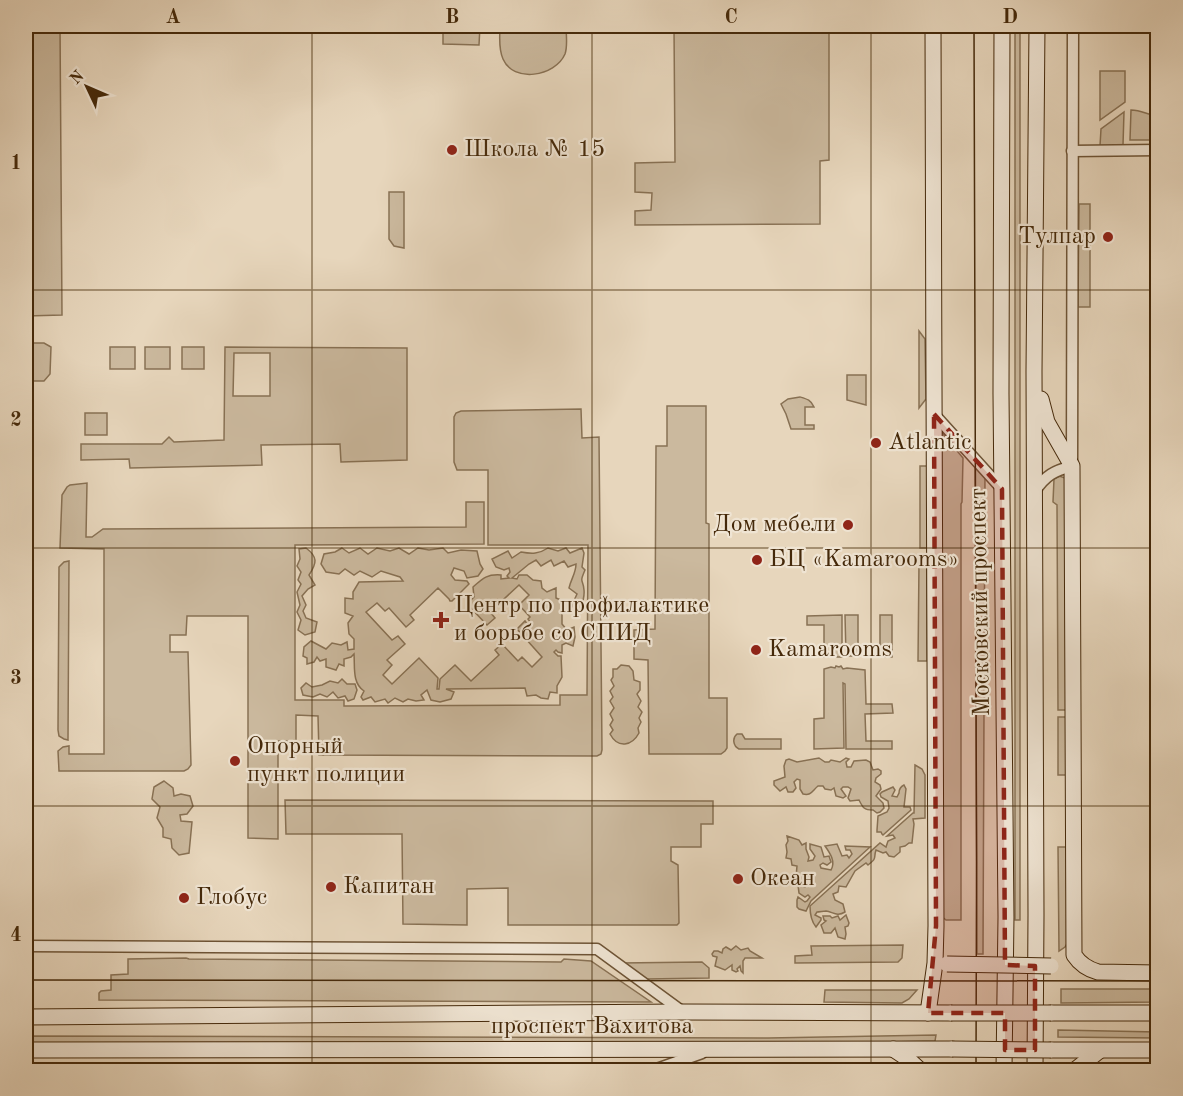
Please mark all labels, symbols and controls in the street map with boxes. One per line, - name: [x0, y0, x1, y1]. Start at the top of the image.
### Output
- text: A: [165, 8, 181, 28]
- text: B: [445, 8, 459, 28]
- text: C: [724, 8, 738, 28]
- text: D: [1002, 8, 1018, 28]
- north arrow: [57, 57, 117, 117]
- text: N: [68, 67, 88, 88]
- place label: Школа № 15: [464, 138, 605, 162]
- marker: Школа № 15: [445, 143, 459, 157]
- text: 1: [10, 154, 22, 174]
- place label: Тулпар: [1018, 225, 1096, 249]
- marker: Тулпар: [1101, 230, 1115, 244]
- text: 2: [10, 411, 22, 431]
- place label: Atlantic: [888, 431, 971, 455]
- marker: Atlantic: [869, 436, 883, 450]
- street label: Московский проспект: [967, 488, 995, 716]
- place label: Дом мебели: [713, 513, 836, 537]
- marker: Дом мебели: [841, 518, 855, 532]
- place label: БЦ «Kamarooms»: [769, 548, 959, 572]
- marker: БЦ «Kamarooms»: [750, 553, 764, 567]
- place label: Центр по профилактике и борьбе со СПИД: [454, 594, 709, 646]
- marker: Центр по профилактике и борьбе со СПИД: [432, 611, 450, 629]
- place label: Kamarooms: [768, 638, 892, 662]
- marker: Kamarooms: [749, 643, 763, 657]
- text: 3: [10, 669, 22, 689]
- place label: Опорный пункт полиции: [247, 735, 405, 787]
- marker: Опорный пункт полиции: [228, 754, 242, 768]
- place label: Океан: [750, 867, 815, 891]
- marker: Океан: [731, 872, 745, 886]
- place label: Капитан: [343, 875, 435, 899]
- marker: Капитан: [324, 880, 338, 894]
- place label: Глобус: [196, 886, 267, 910]
- marker: Глобус: [177, 891, 191, 905]
- text: 4: [10, 926, 22, 946]
- street label: проспект Вахитова: [491, 1015, 693, 1039]

